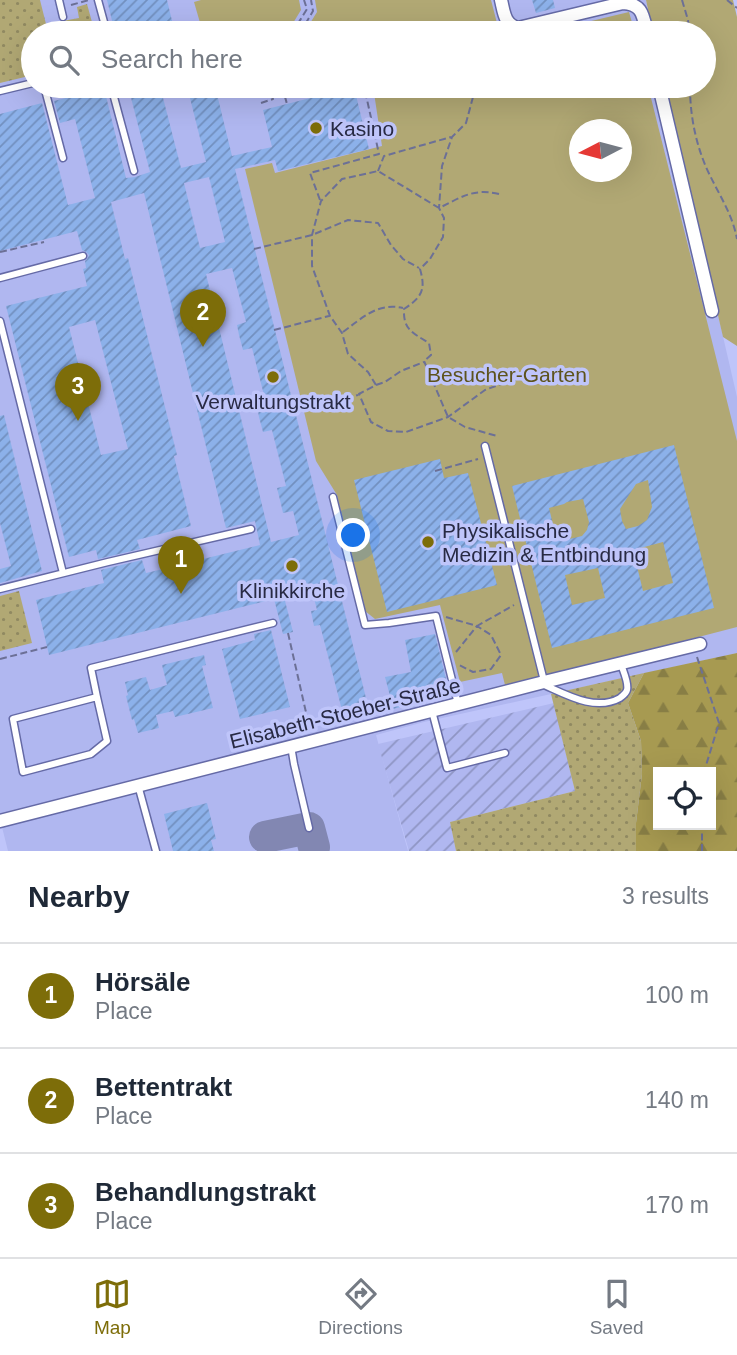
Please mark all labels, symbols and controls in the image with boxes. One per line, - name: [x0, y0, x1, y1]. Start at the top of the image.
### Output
- search box: [21, 21, 716, 98]
- icon: search: [45, 41, 83, 79]
- text: Search here: [101, 44, 243, 74]
- place label: Kasino: [330, 117, 394, 140]
- north arrow: [569, 119, 632, 182]
- marker: Kasino: [308, 120, 324, 136]
- pin: 2: [180, 289, 226, 347]
- pin: 3: [55, 363, 101, 421]
- park label: Besucher-Garten: [427, 363, 587, 386]
- marker: Verwaltungstrakt: [265, 369, 281, 385]
- place label: Verwaltungstrakt: [195, 390, 351, 413]
- your location: [336, 518, 370, 552]
- place label: Physikalische Medizin & Entbindung: [442, 519, 646, 566]
- marker: Physikalische Medizin & Entbindung: [420, 534, 436, 550]
- pin: 1: [158, 536, 204, 594]
- marker: Klinikkirche: [284, 558, 300, 574]
- place label: Klinikkirche: [239, 579, 345, 602]
- street label: Elisabeth-Stoeber-Straße: [227, 673, 463, 753]
- map controls: [653, 767, 716, 830]
- button: locate: [653, 767, 716, 830]
- text: Nearby: [28, 880, 130, 913]
- text: 3 results: [622, 883, 709, 909]
- text: Hörsäle: [95, 967, 190, 997]
- text: 1: [45, 982, 57, 1008]
- text: 100 m: [645, 982, 709, 1008]
- text: Place: [95, 998, 153, 1024]
- text: Bettentrakt: [95, 1072, 232, 1102]
- text: 2: [45, 1087, 57, 1113]
- text: 140 m: [645, 1087, 709, 1113]
- text: Place: [95, 1103, 153, 1129]
- text: Behandlungstrakt: [95, 1177, 316, 1207]
- text: 3: [45, 1192, 57, 1218]
- text: 170 m: [645, 1192, 709, 1218]
- text: Place: [95, 1208, 153, 1234]
- tab: Map: [93, 1275, 131, 1339]
- tab: Directions: [318, 1275, 403, 1339]
- tab: Saved: [590, 1275, 644, 1339]

